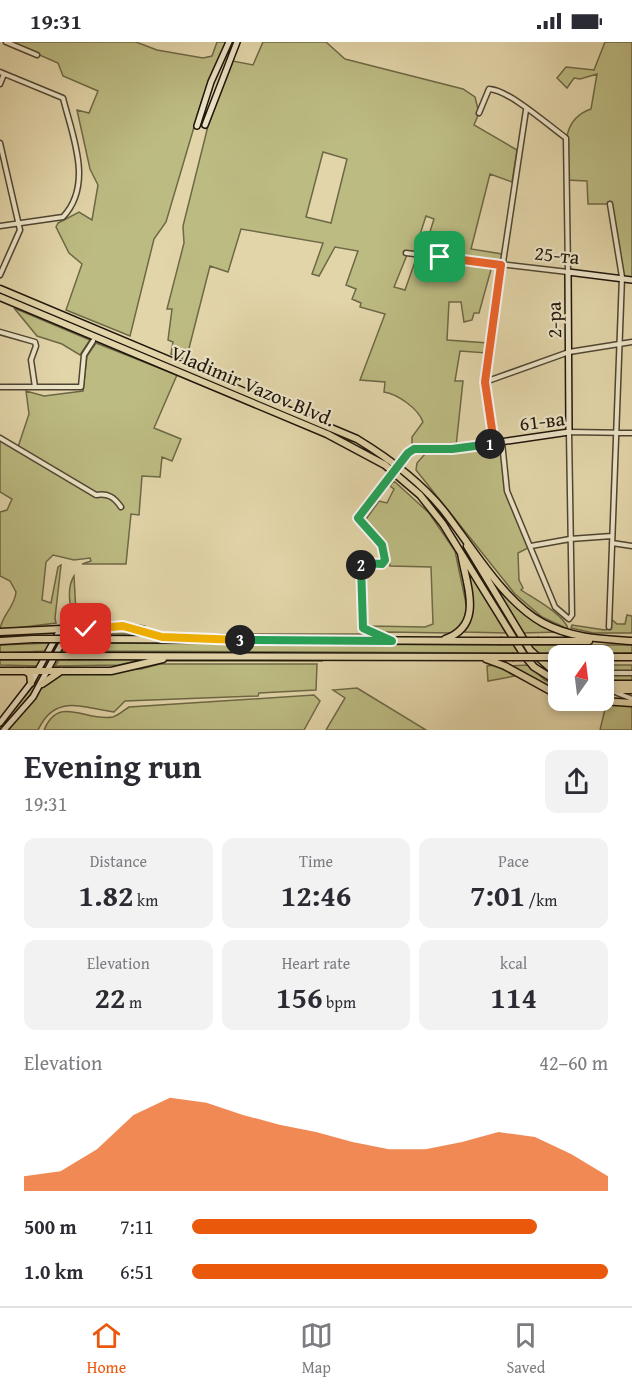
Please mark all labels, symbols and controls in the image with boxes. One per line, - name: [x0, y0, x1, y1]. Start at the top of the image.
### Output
- text: 19:31: [30, 5, 82, 37]
- pin: [414, 231, 465, 282]
- street label: 25-та: [533, 238, 582, 271]
- icon: arrive: [423, 240, 456, 273]
- street label: 2-ра: [539, 301, 568, 339]
- street label: Vladimir Vazov Blvd.: [167, 338, 340, 433]
- street label: 61-ва: [518, 403, 567, 438]
- pin: 1: [475, 429, 505, 459]
- text: 1: [486, 432, 494, 456]
- pin: 2: [346, 550, 376, 580]
- text: 2: [357, 553, 365, 577]
- pin: [60, 603, 111, 654]
- icon: check: [69, 612, 102, 645]
- pin: 3: [225, 625, 255, 655]
- text: 3: [236, 628, 244, 652]
- north arrow: [548, 645, 614, 711]
- map controls: [548, 645, 614, 711]
- text: Evening run: [24, 742, 201, 790]
- button: share: [545, 750, 608, 813]
- text: 19:31: [24, 789, 67, 818]
- text: Distance: [90, 849, 147, 873]
- text: Time: [299, 849, 333, 873]
- text: Pace: [498, 849, 529, 873]
- text: 1.82: [78, 873, 134, 917]
- text: 12:46: [281, 873, 351, 917]
- text: 7:01: [470, 873, 525, 917]
- text: km: [134, 888, 158, 912]
- text: /km: [525, 888, 557, 912]
- text: Elevation: [87, 951, 150, 975]
- text: Heart rate: [282, 951, 350, 975]
- text: kcal: [500, 951, 527, 975]
- text: 22: [94, 975, 126, 1019]
- text: 156: [276, 975, 323, 1019]
- text: 114: [490, 975, 537, 1019]
- text: m: [126, 990, 142, 1014]
- text: bpm: [323, 990, 356, 1014]
- text: Elevation: [24, 1048, 102, 1077]
- text: 42–60 m: [539, 1048, 608, 1077]
- text: 500 m: [24, 1212, 77, 1241]
- text: 7:11: [120, 1212, 154, 1241]
- text: 1.0 km: [24, 1257, 83, 1286]
- text: 6:51: [120, 1257, 154, 1286]
- tab: Home: [87, 1319, 126, 1379]
- tab: Map: [300, 1319, 333, 1379]
- tab: Saved: [506, 1319, 545, 1379]

